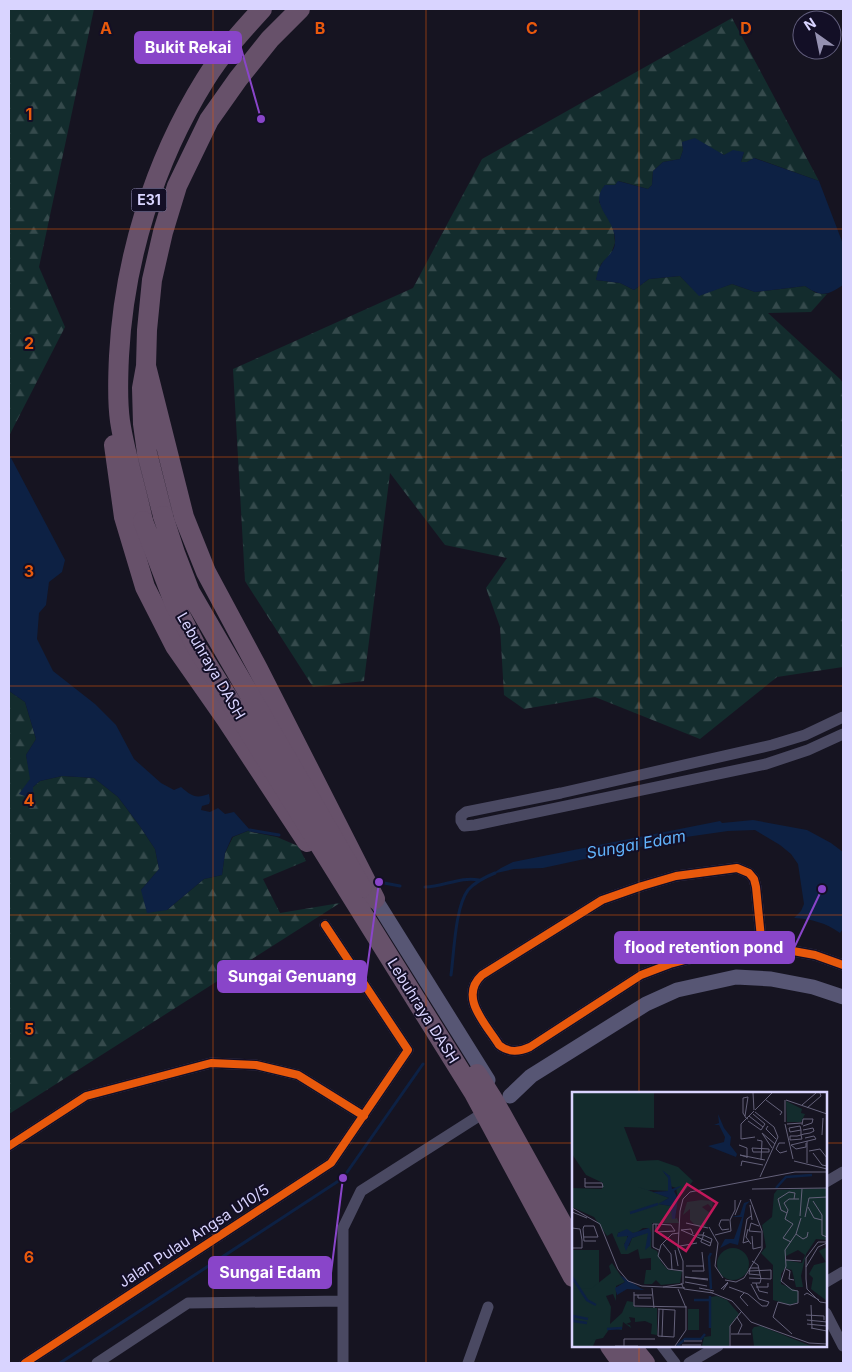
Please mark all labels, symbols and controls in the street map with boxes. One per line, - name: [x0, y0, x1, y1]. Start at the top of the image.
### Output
- north arrow: [792, 10, 842, 60]
- text: N: [801, 14, 819, 34]
- text: A: [100, 18, 112, 38]
- text: B: [315, 18, 325, 38]
- text: C: [526, 18, 538, 38]
- text: D: [740, 18, 752, 38]
- callout: Bukit Rekai: [135, 32, 241, 63]
- text: Bukit Rekai: [145, 37, 231, 57]
- text: 1: [26, 104, 32, 124]
- road number: E31: [132, 188, 166, 212]
- text: 2: [24, 333, 34, 353]
- text: 3: [24, 561, 34, 581]
- street label: Lebuhraya DASH: [173, 609, 250, 723]
- text: 4: [24, 790, 35, 810]
- water label: Sungai Edam: [585, 825, 687, 863]
- callout: flood retention pond: [615, 932, 794, 963]
- text: flood retention pond: [625, 937, 783, 957]
- street label: Lebuhraya DASH: [383, 955, 463, 1067]
- callout: Sungai Genuang: [218, 961, 366, 992]
- text: Sungai Genuang: [228, 966, 356, 986]
- text: 5: [24, 1019, 34, 1039]
- inset map: [572, 1092, 827, 1347]
- street label: Jalan Pulau Angsa U10/5: [115, 1180, 273, 1291]
- text: 6: [24, 1247, 34, 1267]
- callout: Sungai Edam: [209, 1257, 331, 1288]
- text: Sungai Edam: [219, 1262, 321, 1282]

